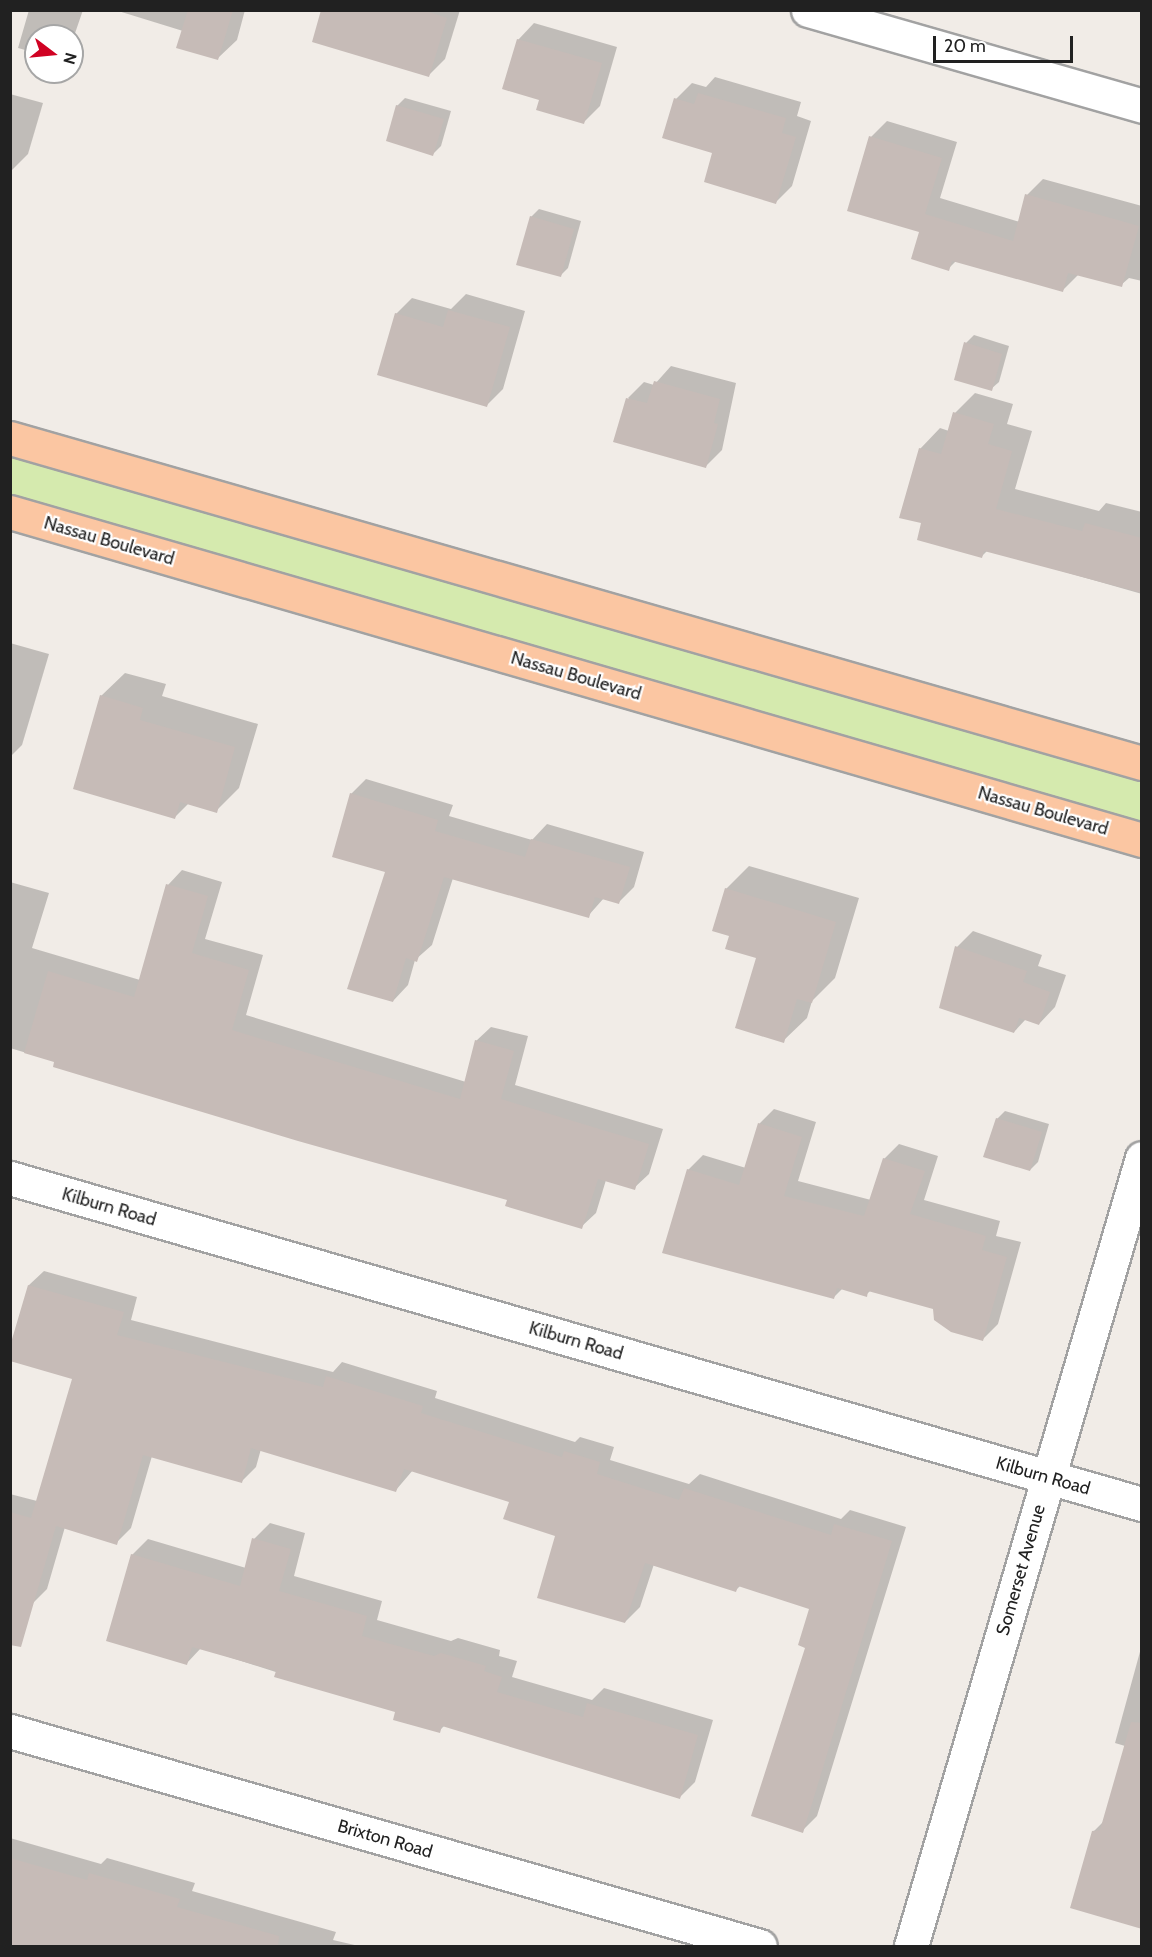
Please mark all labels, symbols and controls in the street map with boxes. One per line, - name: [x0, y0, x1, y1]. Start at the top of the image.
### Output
- north arrow: [24, 24, 84, 84]
- scale bar: [936, 24, 1076, 62]
- text: 20 m: [944, 35, 986, 57]
- text: N: [59, 50, 81, 67]
- street label: Nassau Boulevard: [41, 512, 177, 570]
- street label: Nassau Boulevard: [508, 647, 644, 705]
- street label: Nassau Boulevard: [975, 782, 1111, 840]
- street label: Kilburn Road: [59, 1183, 159, 1231]
- street label: Kilburn Road: [526, 1317, 626, 1365]
- street label: Kilburn Road: [993, 1452, 1093, 1500]
- street label: Somerset Avenue: [992, 1502, 1050, 1638]
- street label: Brixton Road: [335, 1815, 435, 1863]

